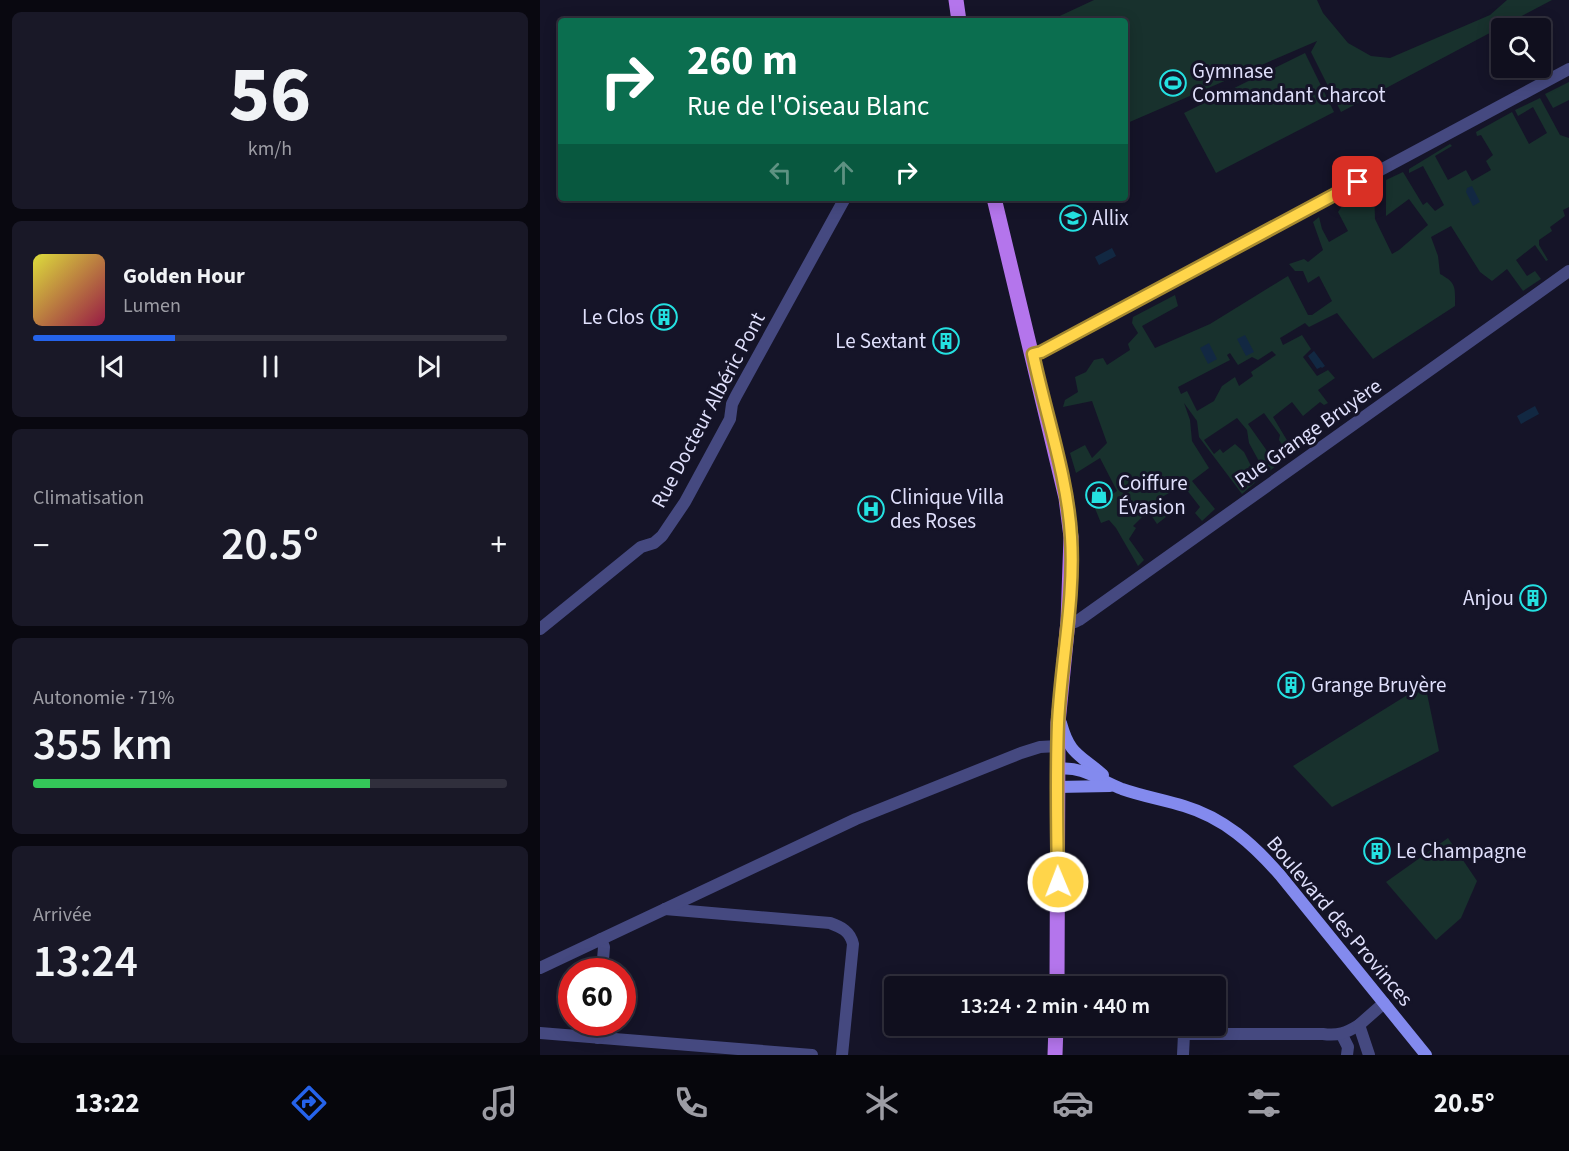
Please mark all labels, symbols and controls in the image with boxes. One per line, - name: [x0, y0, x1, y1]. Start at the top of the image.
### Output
- map controls: [1491, 18, 1551, 78]
- button: search: [1491, 18, 1551, 78]
- text: 260 m: [687, 31, 798, 91]
- text: 56: [229, 40, 311, 151]
- icon: right: [588, 42, 666, 120]
- place label: Gymnase Commandant Charcot: [1192, 56, 1386, 110]
- sports icon: Gymnase Commandant Charcot: [1158, 68, 1188, 98]
- text: Rue de l'Oiseau Blanc: [687, 87, 929, 126]
- text: km/h: [248, 135, 292, 163]
- icon: left: [764, 156, 797, 189]
- icon: ahead: [827, 156, 860, 189]
- icon: right: [890, 156, 923, 189]
- pin: [1332, 156, 1383, 207]
- icon: arrive: [1341, 165, 1374, 198]
- school or university icon: Allix: [1058, 203, 1088, 233]
- place label: Allix: [1092, 203, 1129, 233]
- text: Golden Hour: [123, 260, 245, 292]
- text: Lumen: [123, 292, 181, 320]
- place label: Le Clos: [582, 302, 644, 332]
- building icon: Le Clos: [649, 302, 679, 332]
- street label: Rue Docteur Albéric Pont: [644, 307, 772, 513]
- place label: Le Sextant: [835, 326, 926, 356]
- building icon: Le Sextant: [931, 326, 961, 356]
- icon: previous: [96, 350, 129, 383]
- icon: pause: [254, 350, 287, 383]
- icon: next: [412, 350, 445, 383]
- street label: Rue Grange Bruyère: [1228, 371, 1388, 495]
- place label: Coiffure Évasion: [1118, 468, 1188, 522]
- shop icon: Coiffure Évasion: [1084, 480, 1114, 510]
- place label: Clinique Villa des Roses: [890, 482, 1004, 536]
- text: Climatisation: [33, 484, 144, 512]
- hospital icon: Clinique Villa des Roses: [856, 494, 886, 524]
- text: 20.5°: [221, 513, 319, 577]
- text: −: [33, 522, 49, 569]
- text: +: [491, 522, 507, 569]
- place label: Anjou: [1463, 583, 1514, 613]
- building icon: Anjou: [1518, 583, 1548, 613]
- building icon: Grange Bruyère: [1276, 670, 1306, 700]
- place label: Grange Bruyère: [1311, 670, 1446, 700]
- text: Autonomie · 71%: [33, 684, 174, 712]
- text: 355 km: [33, 713, 173, 777]
- street label: Boulevard des Provinces: [1260, 829, 1420, 1013]
- building icon: Le Champagne: [1362, 836, 1392, 866]
- place label: Le Champagne: [1396, 836, 1526, 866]
- position arrow: [1026, 850, 1090, 914]
- text: Arrivée: [33, 901, 92, 929]
- text: 13:24: [33, 930, 138, 994]
- speed limit sign: 60: [558, 958, 636, 1036]
- text: 13:24 · 2 min · 440 m: [960, 990, 1150, 1022]
- icon: directions: [288, 1082, 330, 1124]
- icon: music: [479, 1082, 521, 1124]
- icon: phone: [670, 1082, 712, 1124]
- icon: climate: [861, 1082, 903, 1124]
- icon: car: [1052, 1082, 1094, 1124]
- icon: filters: [1243, 1082, 1285, 1124]
- text: 13:22: [74, 1084, 140, 1123]
- text: 20.5°: [1434, 1084, 1495, 1123]

